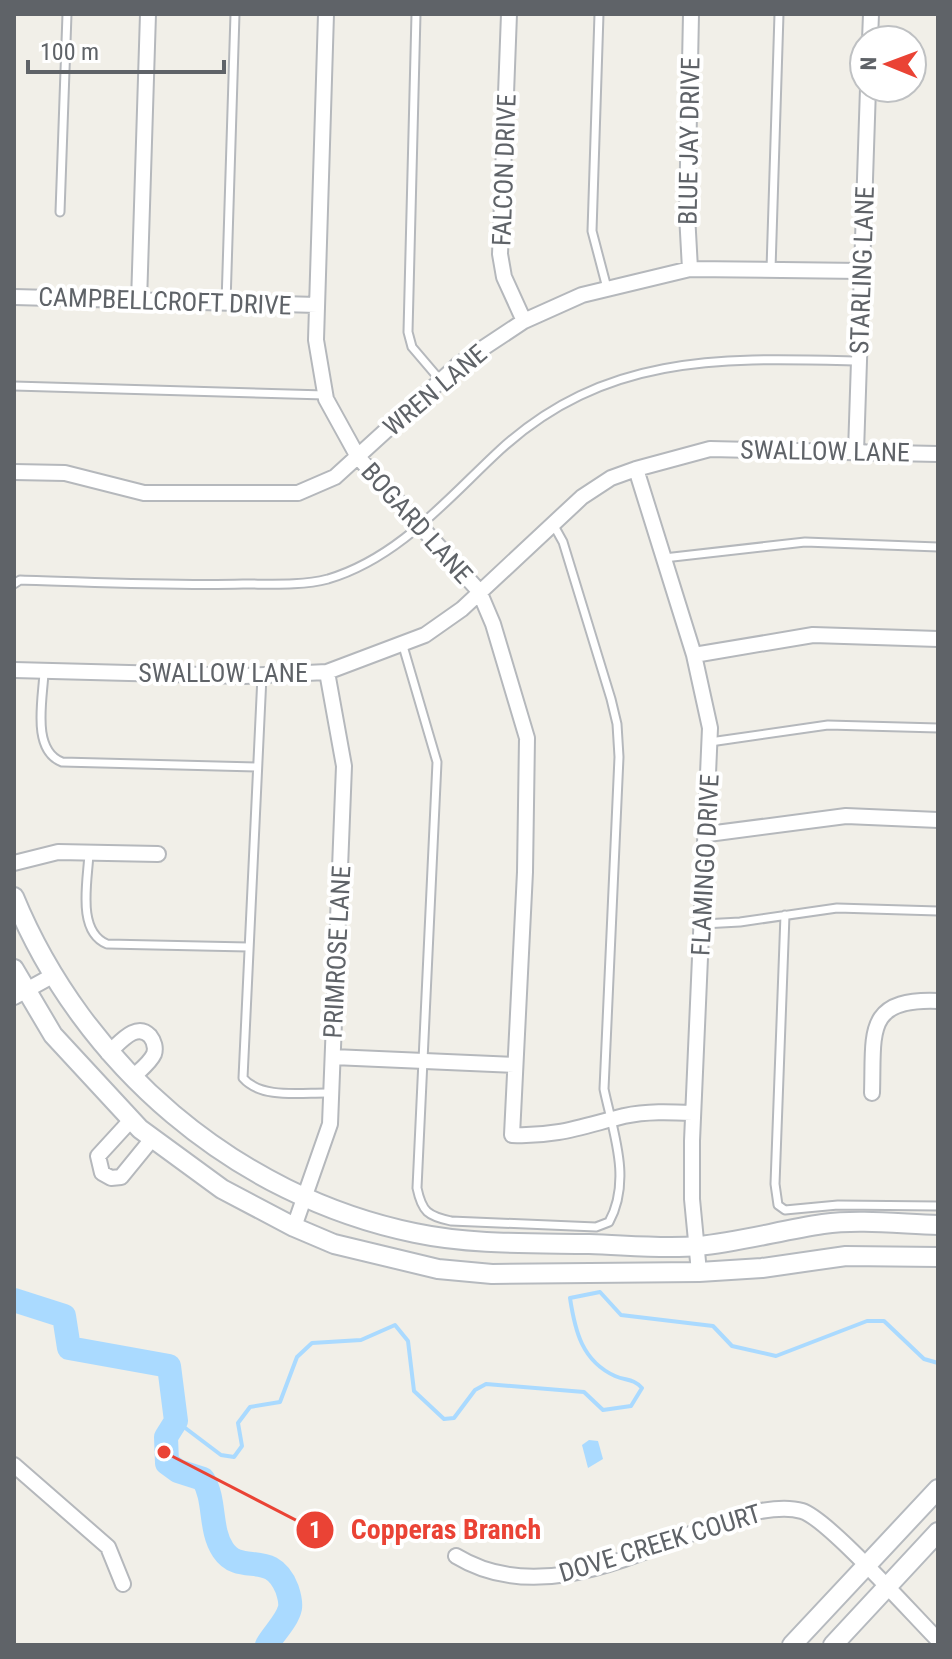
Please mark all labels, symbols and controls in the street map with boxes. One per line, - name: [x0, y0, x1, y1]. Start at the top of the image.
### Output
- scale bar: [28, 24, 224, 74]
- north arrow: [848, 24, 928, 104]
- text: 100 m: [40, 38, 99, 66]
- street label: BLUE JAY DRIVE: [673, 57, 705, 225]
- text: N: [856, 57, 881, 71]
- street label: FALCON DRIVE: [486, 94, 522, 246]
- street label: STARLING LANE: [844, 186, 880, 354]
- street label: CAMPBELLCROFT DRIVE: [38, 282, 292, 320]
- street label: WREN LANE: [377, 338, 493, 442]
- street label: SWALLOW LANE: [740, 435, 910, 467]
- street label: BOGARD LANE: [355, 457, 479, 589]
- street label: SWALLOW LANE: [138, 658, 308, 688]
- street label: FLAMINGO DRIVE: [685, 773, 725, 957]
- street label: PRIMROSE LANE: [317, 865, 357, 1039]
- street label: DOVE CREEK COURT: [555, 1498, 765, 1588]
- callout: Copperas Branch: [295, 1504, 557, 1556]
- text: Copperas Branch: [351, 1513, 541, 1546]
- text: 1: [309, 1516, 321, 1544]

